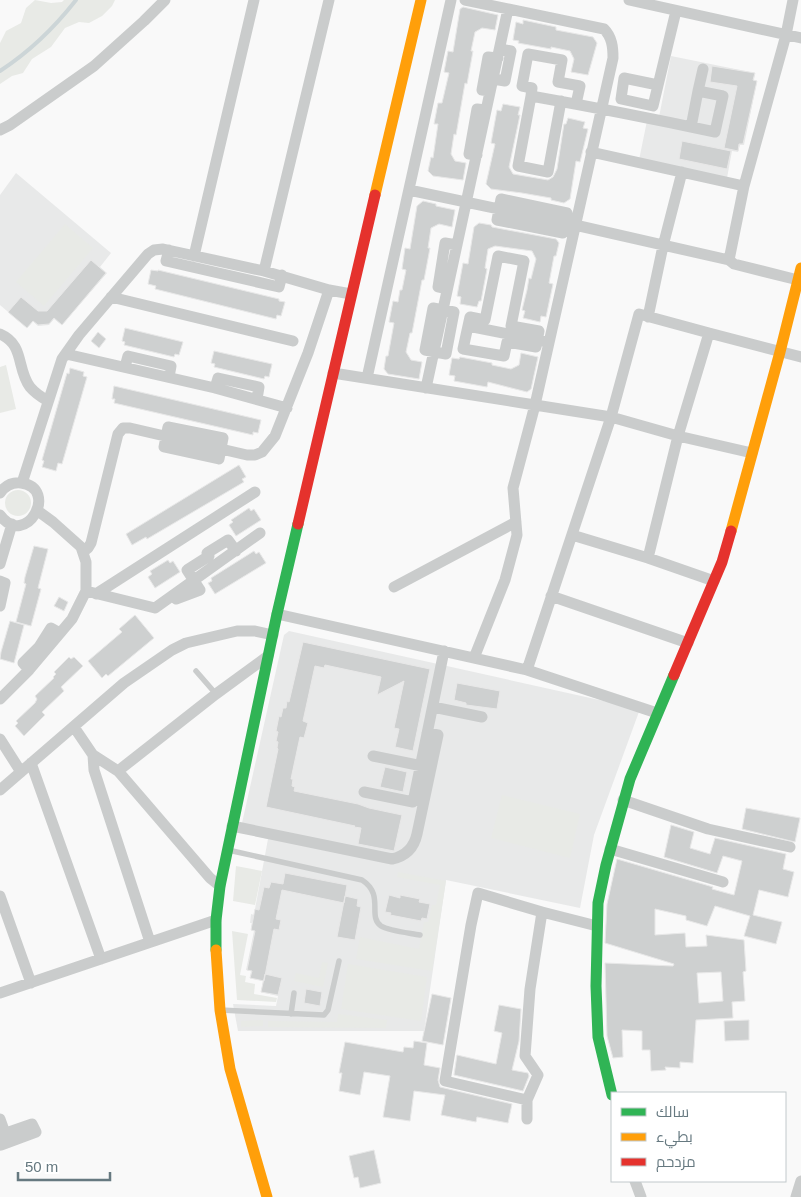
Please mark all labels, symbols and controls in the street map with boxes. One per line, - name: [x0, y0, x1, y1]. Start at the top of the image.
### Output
- legend: [611, 1092, 786, 1182]
- text: سالك: [656, 1103, 689, 1120]
- text: بطيء: [656, 1128, 693, 1149]
- scale bar: [18, 1150, 110, 1182]
- text: مزدحم: [656, 1153, 696, 1172]
- text: 50 m: [25, 1158, 58, 1175]

